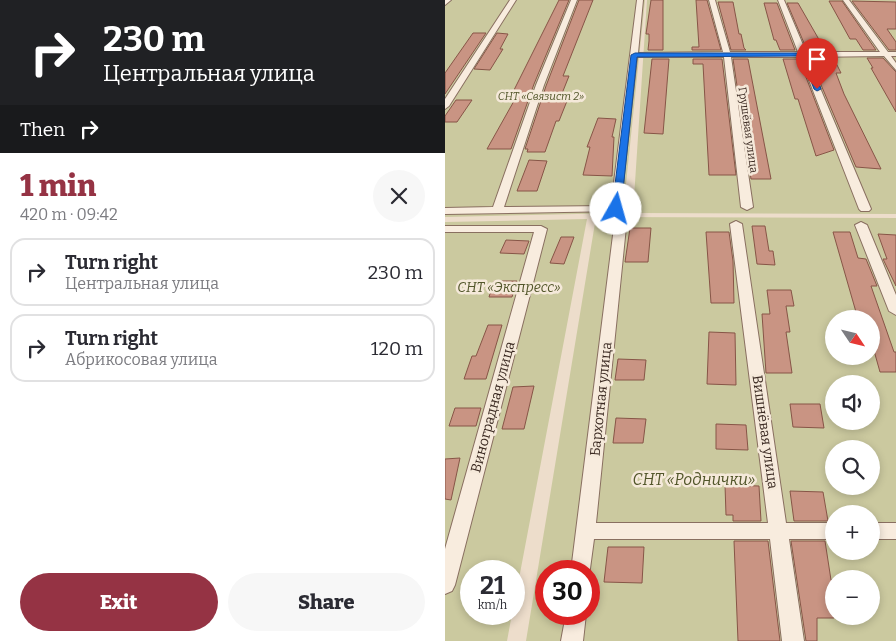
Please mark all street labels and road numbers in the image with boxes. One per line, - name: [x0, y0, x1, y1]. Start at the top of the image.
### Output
- street label: Грушёвая улица: [736, 86, 760, 174]
- street label: Виноградная улица: [467, 339, 519, 474]
- street label: Бархотная улица: [587, 341, 615, 457]
- street label: Вишнёвая улица: [749, 374, 781, 490]

